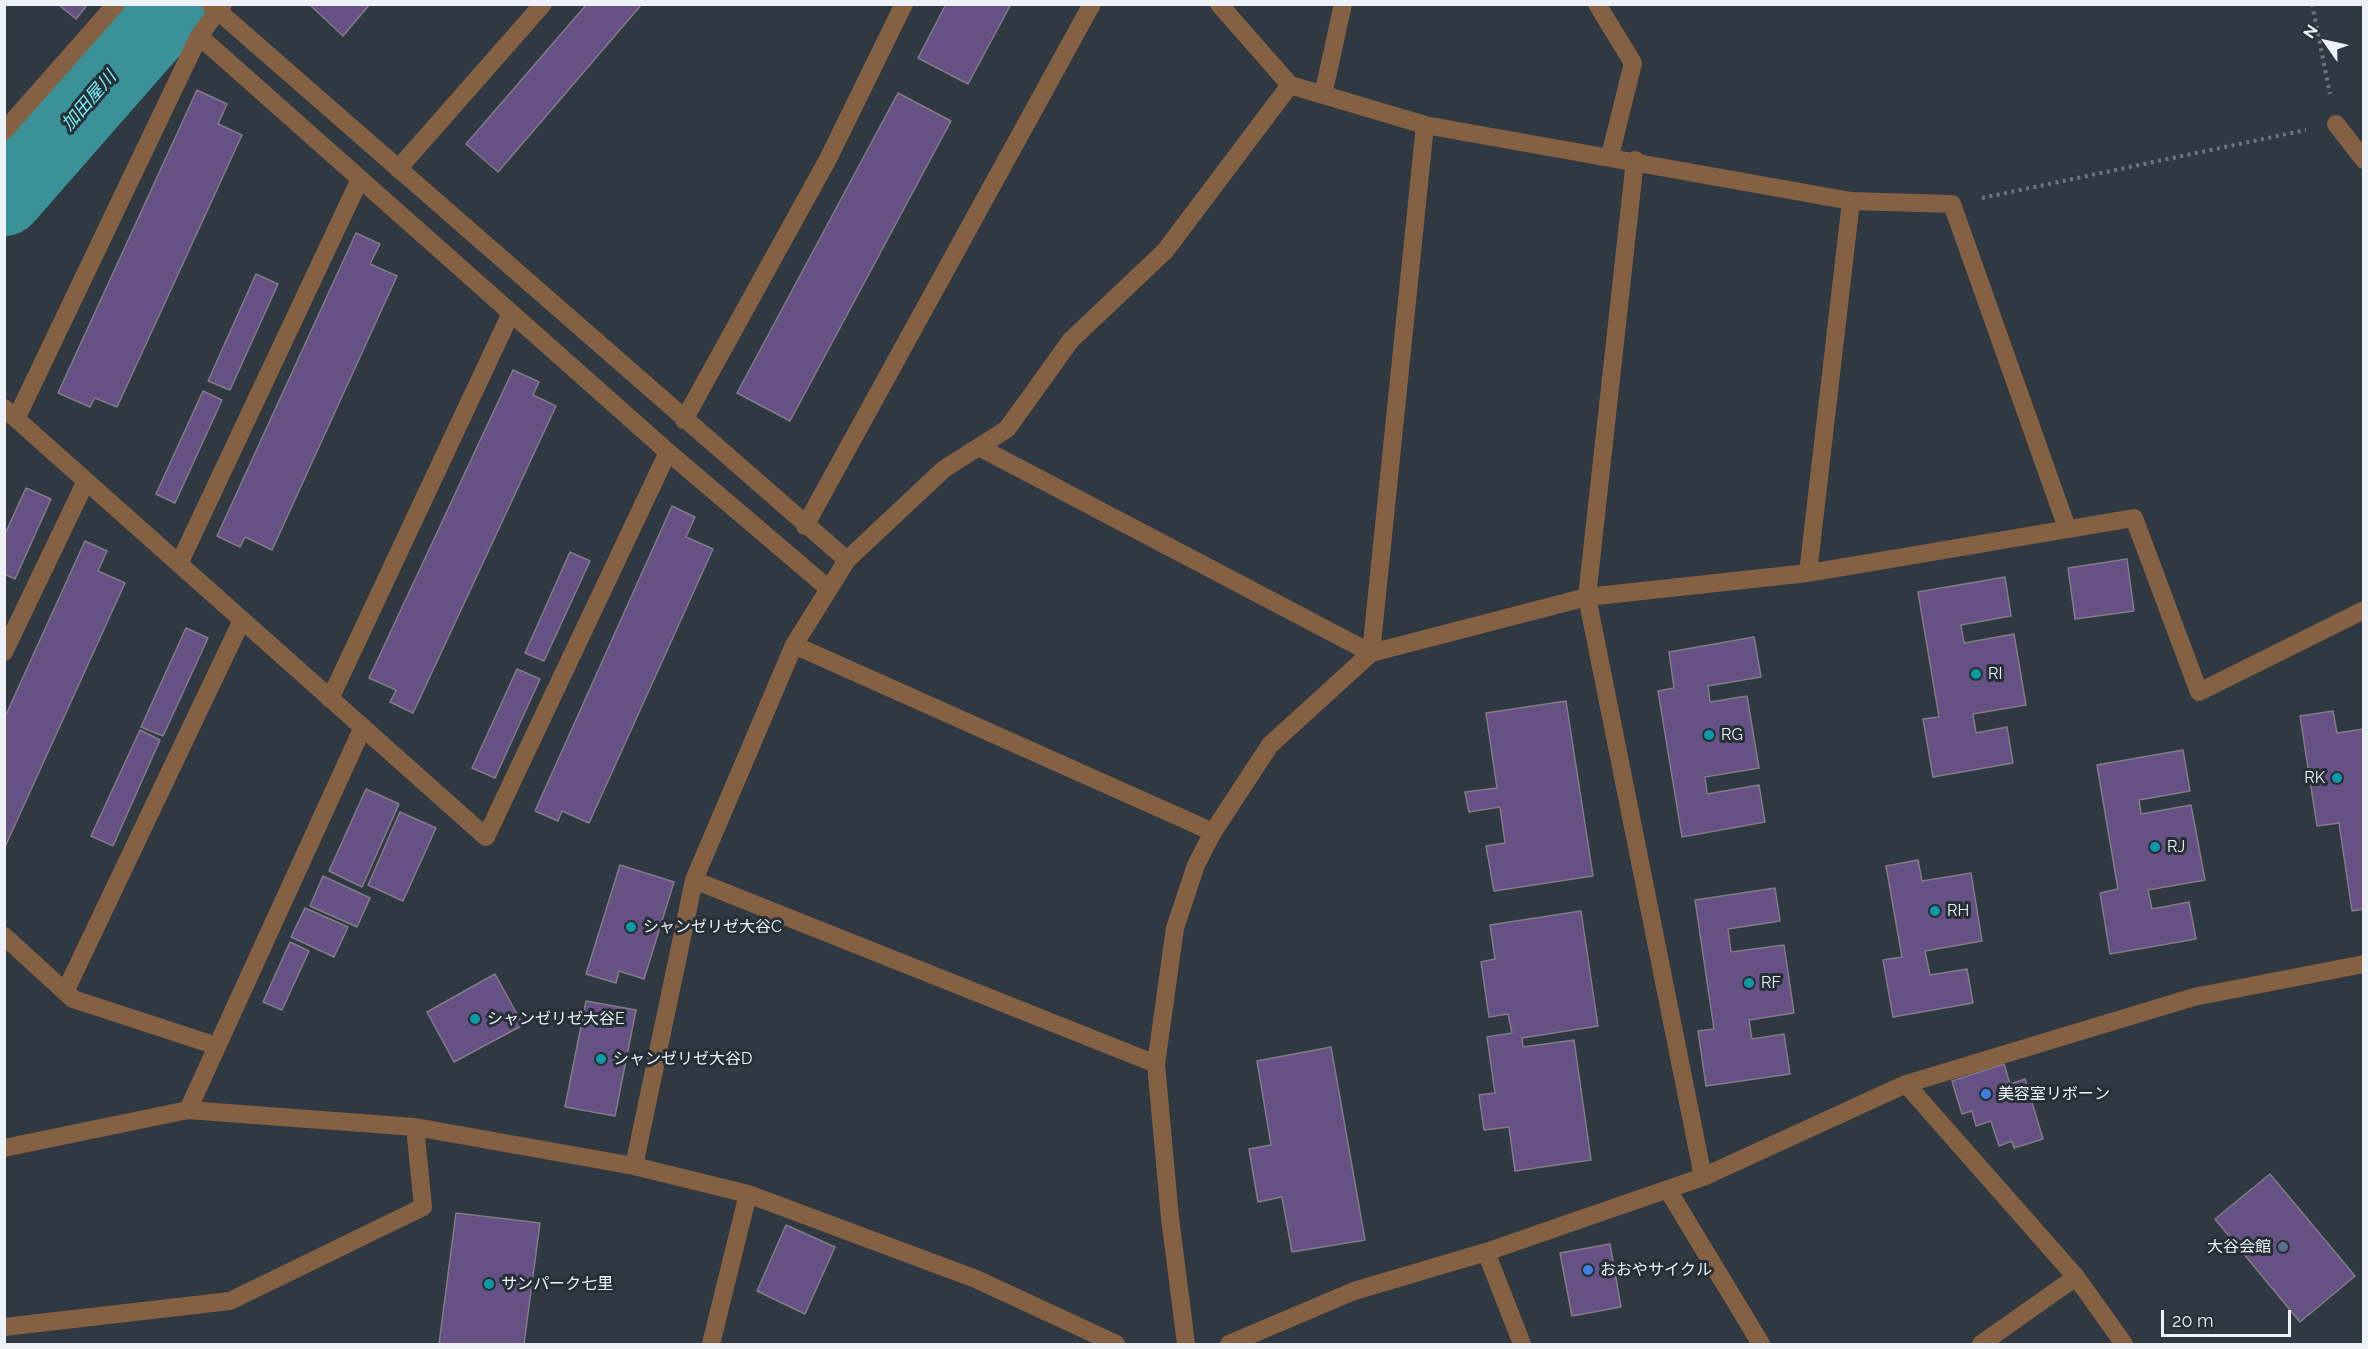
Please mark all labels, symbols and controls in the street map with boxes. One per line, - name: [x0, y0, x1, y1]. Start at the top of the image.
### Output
- north arrow: [2296, 12, 2356, 72]
- text: N: [2299, 21, 2322, 42]
- water label: 加田屋川: [57, 67, 121, 135]
- place label: RI: [1988, 664, 2002, 684]
- marker: RI: [1969, 667, 1983, 681]
- place label: RG: [1721, 725, 1743, 745]
- marker: RG: [1702, 728, 1716, 742]
- place label: RK: [2304, 768, 2325, 788]
- marker: RK: [2330, 771, 2344, 785]
- place label: RJ: [2167, 837, 2185, 857]
- marker: RJ: [2148, 840, 2162, 854]
- place label: RH: [1947, 901, 1969, 921]
- marker: RH: [1928, 904, 1942, 918]
- place label: シャンゼリゼ大谷C: [643, 917, 782, 937]
- marker: シャンゼリゼ大谷C: [624, 920, 638, 934]
- place label: RF: [1761, 973, 1781, 993]
- marker: RF: [1742, 976, 1756, 990]
- place label: シャンゼリゼ大谷E: [487, 1009, 625, 1029]
- marker: シャンゼリゼ大谷E: [468, 1012, 482, 1026]
- place label: シャンゼリゼ大谷D: [613, 1049, 752, 1069]
- marker: シャンゼリゼ大谷D: [594, 1052, 608, 1066]
- place label: 美容室リボーン: [1998, 1084, 2110, 1104]
- marker: 美容室リボーン: [1979, 1087, 1993, 1101]
- place label: 大谷会館: [2207, 1237, 2271, 1257]
- marker: 大谷会館: [2276, 1240, 2290, 1254]
- place label: おおやサイクル: [1600, 1260, 1712, 1280]
- marker: おおやサイクル: [1581, 1263, 1595, 1277]
- place label: サンパーク七里: [501, 1274, 613, 1294]
- marker: サンパーク七里: [482, 1277, 496, 1291]
- scale bar: [2164, 1298, 2294, 1336]
- text: 20 m: [2172, 1310, 2214, 1331]

